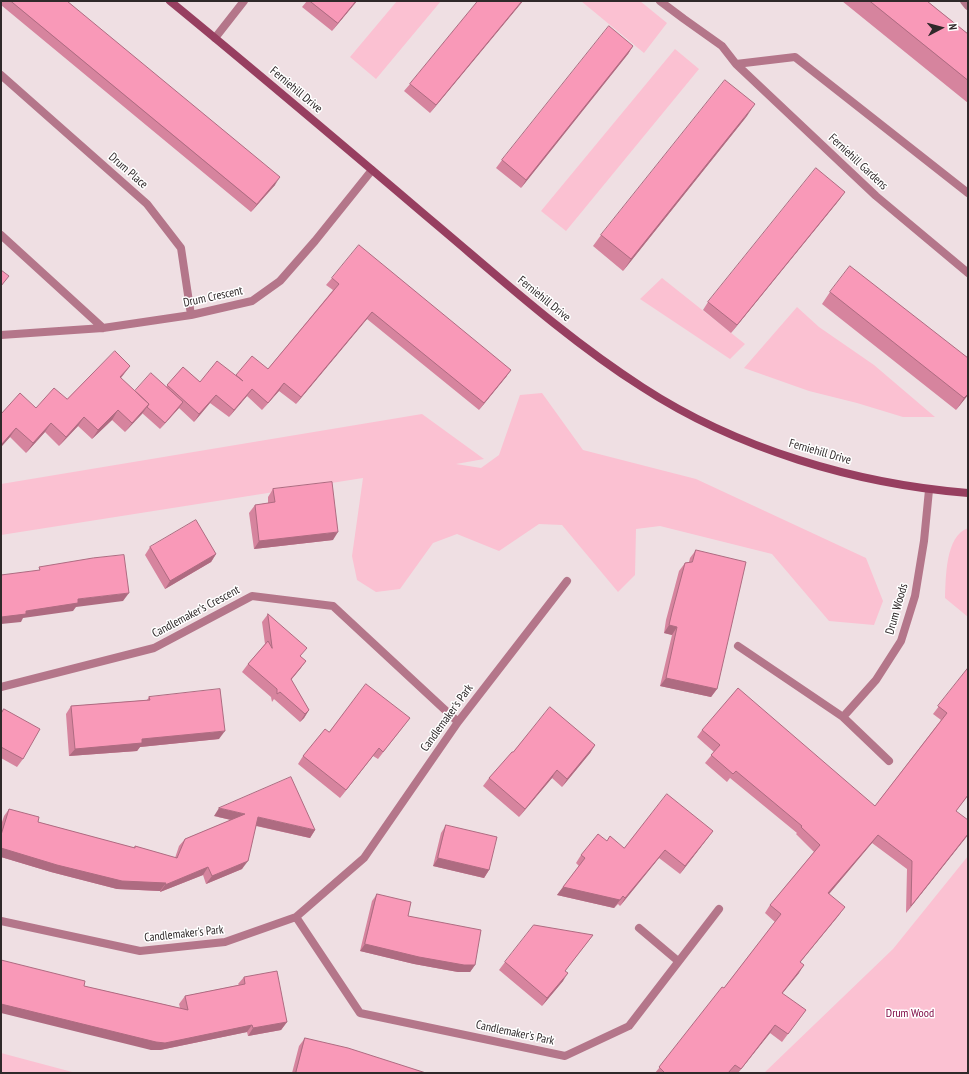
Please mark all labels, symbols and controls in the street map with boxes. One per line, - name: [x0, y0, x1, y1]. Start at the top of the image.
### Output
- north arrow: [921, 8, 961, 48]
- text: N: [946, 23, 960, 30]
- street label: Ferniehill Drive: [267, 64, 325, 116]
- street label: Ferniehill Gardens: [825, 131, 891, 193]
- street label: Drum Place: [105, 150, 151, 192]
- street label: Ferniehill Drive: [515, 273, 573, 325]
- street label: Drum Crescent: [182, 284, 244, 310]
- street label: Ferniehill Drive: [787, 436, 853, 468]
- street label: Drum Woods: [883, 582, 911, 636]
- street label: Candlemaker's Crescent: [150, 583, 242, 641]
- street label: Candlemaker's Park: [418, 682, 476, 754]
- street label: Candlemaker's Park: [144, 923, 224, 945]
- park label: Drum Wood: [886, 1007, 934, 1021]
- street label: Candlemaker's Park: [475, 1018, 555, 1048]

